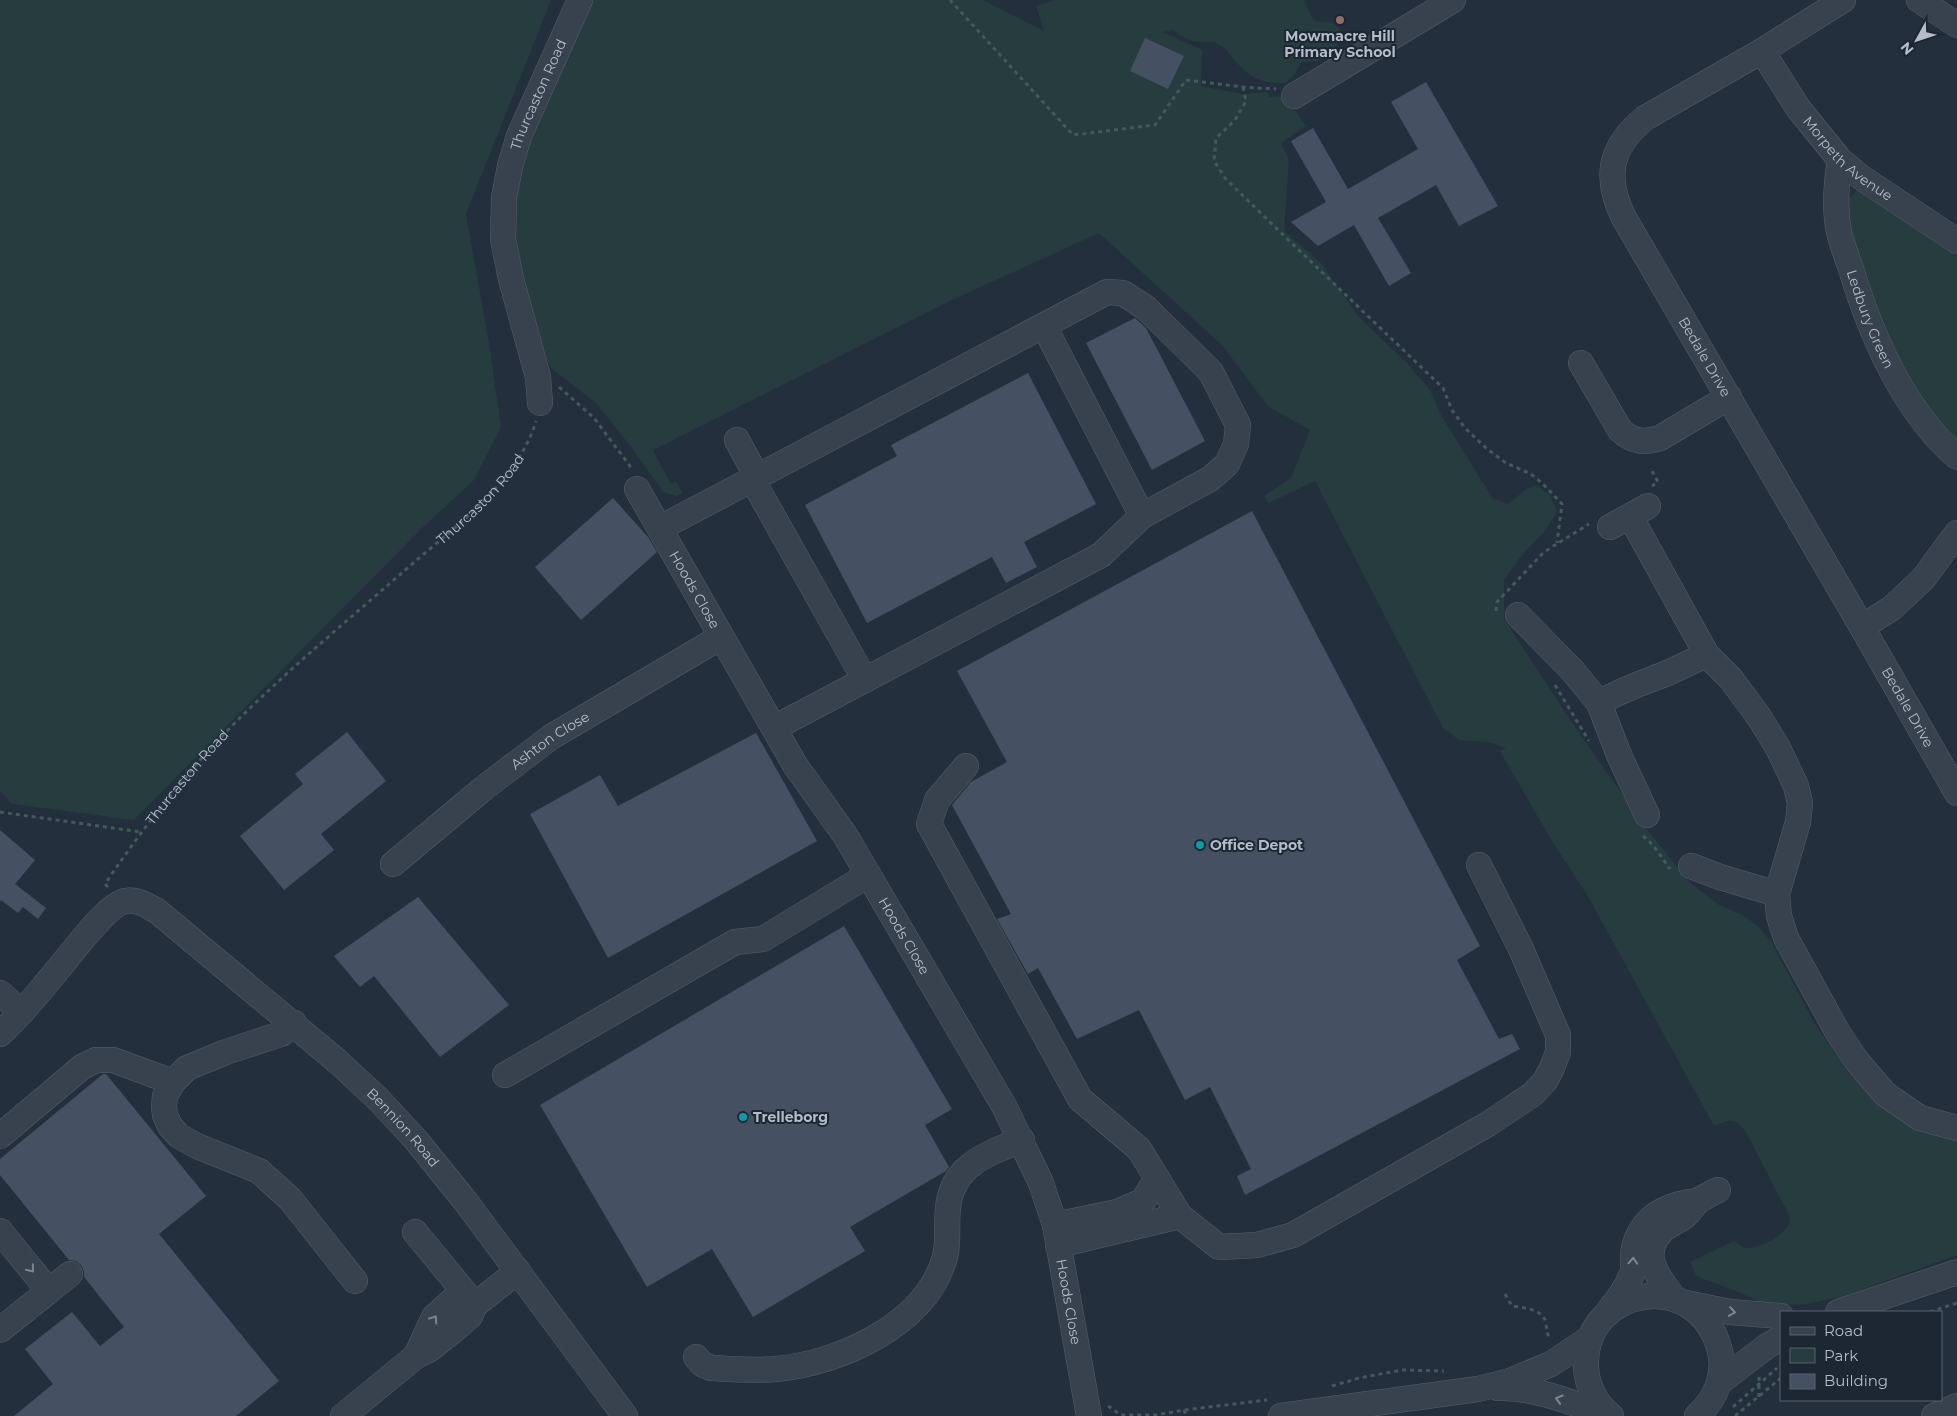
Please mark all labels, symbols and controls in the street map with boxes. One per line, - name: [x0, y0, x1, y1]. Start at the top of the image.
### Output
- marker: Mowmacre Hill Primary School: [1334, 14, 1346, 26]
- north arrow: [1892, 15, 1942, 65]
- place label: Mowmacre Hill Primary School: [1284, 27, 1396, 61]
- street label: Thurcaston Road: [506, 36, 570, 152]
- text: N: [1897, 38, 1918, 58]
- street label: Morpeth Avenue: [1799, 112, 1896, 205]
- street label: Ledbury Green: [1843, 268, 1898, 371]
- street label: Bedale Drive: [1675, 314, 1735, 400]
- street label: Thurcaston Road: [433, 450, 528, 548]
- street label: Hoods Close: [665, 548, 724, 632]
- street label: Bedale Drive: [1878, 664, 1938, 750]
- street label: Ashton Close: [507, 707, 593, 774]
- street label: Thurcaston Road: [142, 726, 232, 828]
- place label: Office Depot: [1210, 836, 1303, 854]
- marker: Office Depot: [1194, 839, 1206, 851]
- street label: Hoods Close: [874, 894, 934, 978]
- street label: Bennion Road: [363, 1084, 443, 1171]
- place label: Trelleborg: [753, 1108, 828, 1126]
- marker: Trelleborg: [737, 1111, 749, 1123]
- one-way arrow: [1628, 1256, 1639, 1264]
- street label: Hoods Close: [1052, 1258, 1085, 1346]
- one-way arrow: [25, 1263, 34, 1272]
- one-way arrow: [1727, 1306, 1736, 1316]
- legend: [1780, 1311, 1942, 1401]
- one-way arrow: [428, 1315, 437, 1325]
- text: Road: [1824, 1321, 1863, 1340]
- text: Park: [1824, 1346, 1858, 1365]
- text: Building: [1824, 1371, 1888, 1390]
- one-way arrow: [1556, 1394, 1564, 1404]

